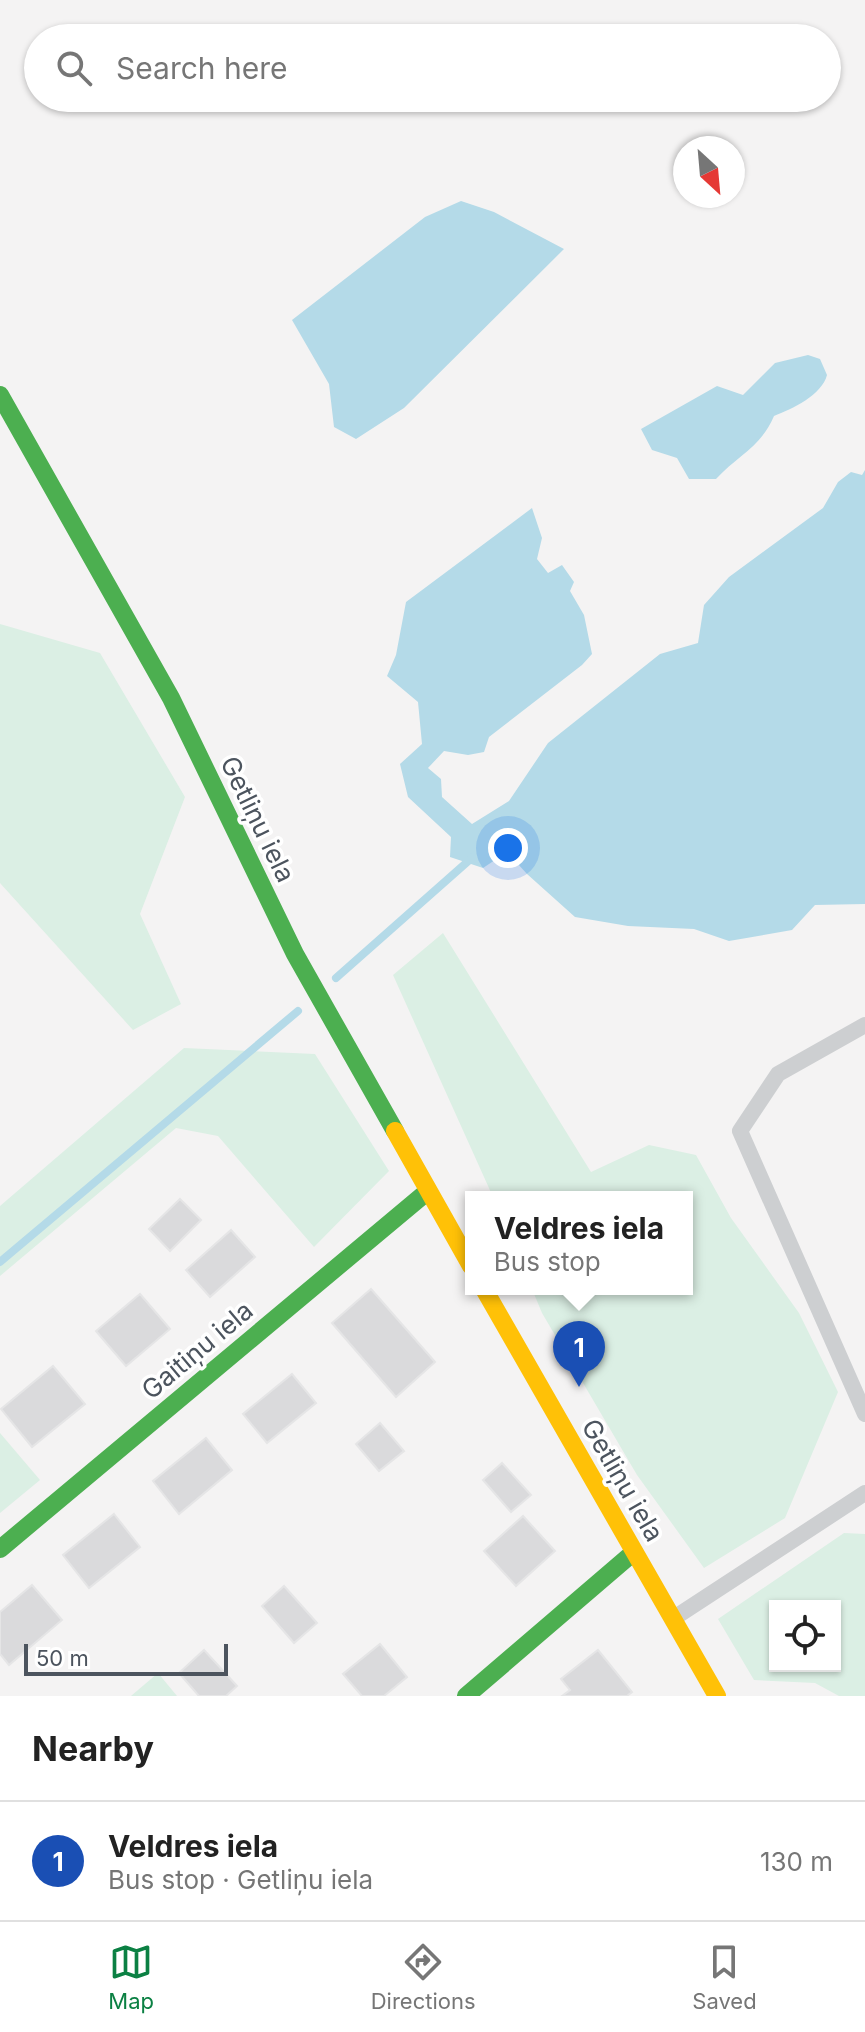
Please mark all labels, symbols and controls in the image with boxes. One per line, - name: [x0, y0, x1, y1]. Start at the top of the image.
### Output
- search box: [24, 24, 841, 112]
- icon: search: [52, 46, 96, 90]
- text: Search here: [116, 50, 288, 86]
- north arrow: [673, 136, 745, 208]
- street label: Getliņu iela: [213, 751, 302, 887]
- your location: [488, 828, 528, 868]
- popup: [465, 1191, 693, 1295]
- text: Veldres iela: [494, 1210, 664, 1246]
- text: Bus stop: [494, 1246, 601, 1277]
- street label: Gaitiņu iela: [135, 1295, 260, 1406]
- pin: 1: [553, 1321, 605, 1387]
- street label: Getliņu iela: [575, 1413, 670, 1547]
- map controls: [769, 1600, 841, 1672]
- button: locate: [769, 1600, 841, 1672]
- scale bar: [24, 1640, 228, 1676]
- text: 50 m: [36, 1645, 89, 1671]
- text: Nearby: [32, 1728, 154, 1769]
- text: Veldres iela: [108, 1828, 278, 1864]
- text: 1: [52, 1846, 64, 1877]
- text: 130 m: [760, 1846, 833, 1877]
- text: Bus stop · Getliņu iela: [108, 1864, 373, 1895]
- tab: Map: [108, 1940, 154, 2014]
- tab: Directions: [371, 1940, 476, 2014]
- tab: Saved: [692, 1940, 757, 2014]

